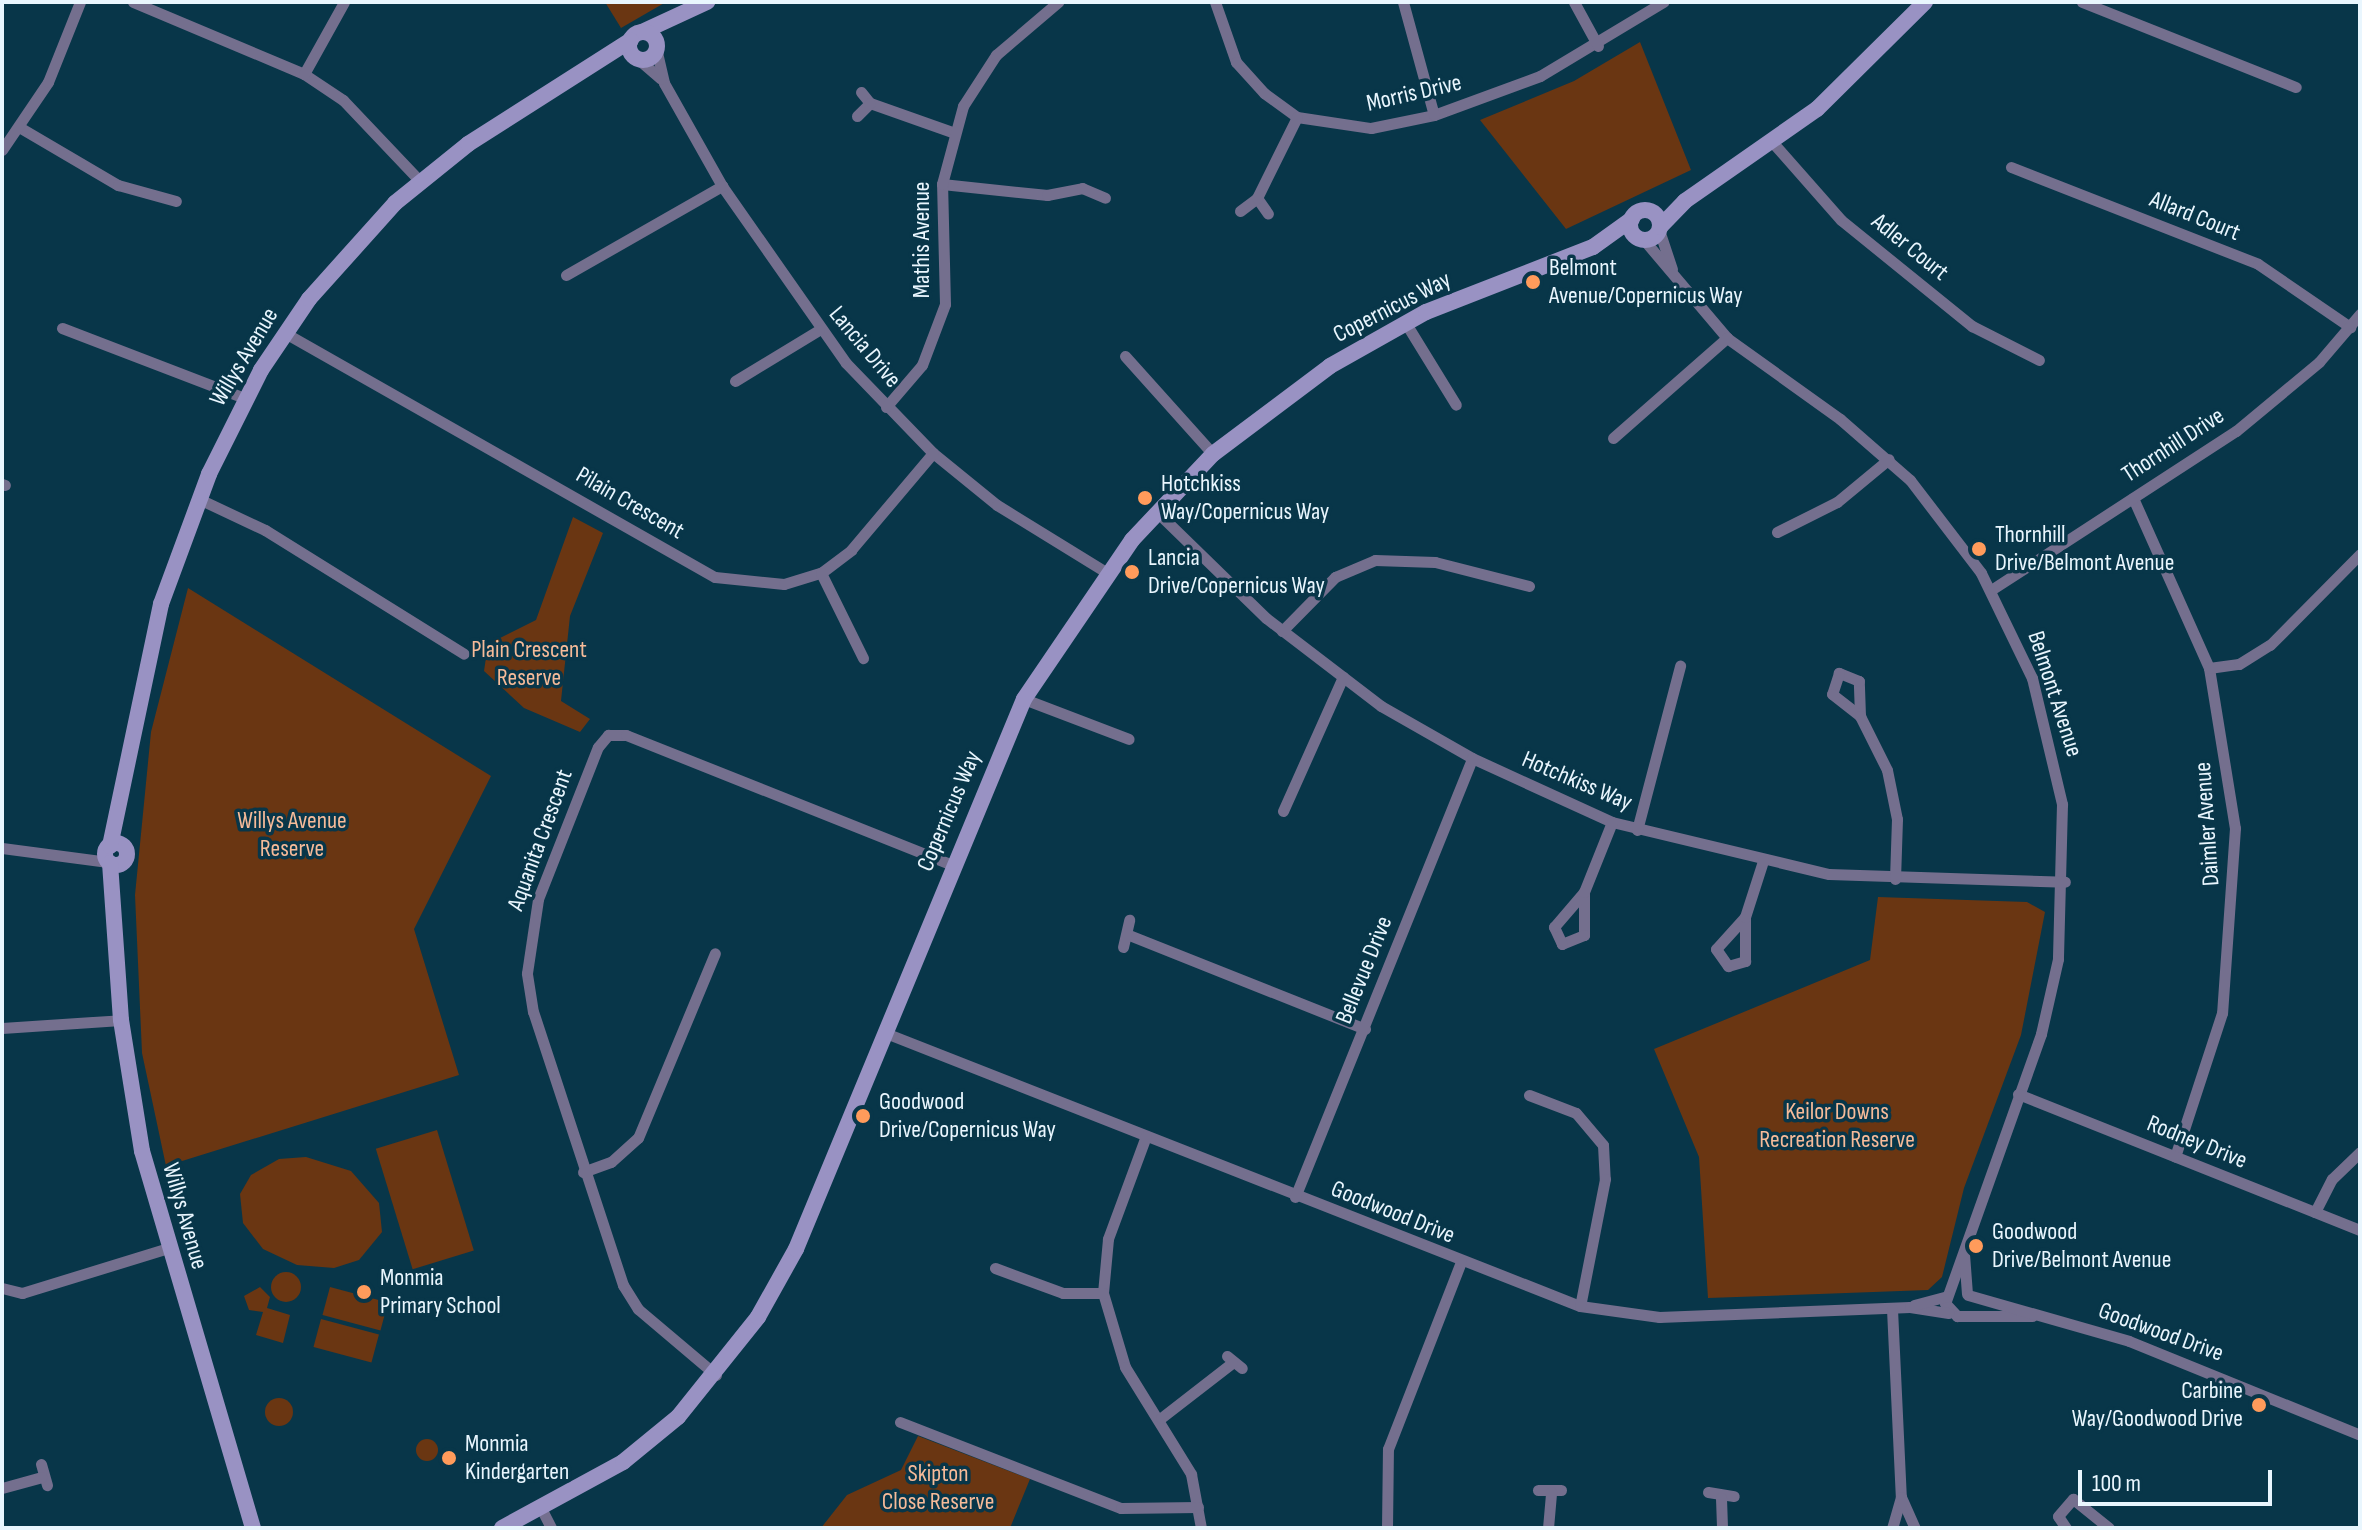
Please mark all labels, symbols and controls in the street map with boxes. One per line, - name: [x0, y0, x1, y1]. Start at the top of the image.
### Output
- street label: Morris Drive: [1364, 68, 1464, 118]
- street label: Mathis Avenue: [908, 182, 936, 298]
- street label: Allard Court: [2146, 185, 2244, 247]
- street label: Adler Court: [1866, 207, 1954, 287]
- place label: Belmont Avenue/Copernicus Way: [1549, 254, 1743, 310]
- street label: Copernicus Way: [1328, 265, 1456, 349]
- marker: Belmont Avenue/Copernicus Way: [1524, 273, 1542, 291]
- street label: Lancia Drive: [823, 300, 907, 394]
- street label: Willys Avenue: [203, 303, 285, 411]
- street label: Thornhill Drive: [2116, 401, 2230, 489]
- street label: Pilain Crescent: [571, 461, 689, 545]
- place label: Hotchkiss Way/Copernicus Way: [1161, 470, 1329, 526]
- marker: Hotchkiss Way/Copernicus Way: [1136, 489, 1154, 507]
- place label: Thornhill Drive/Belmont Avenue: [1995, 521, 2174, 577]
- marker: Thornhill Drive/Belmont Avenue: [1970, 540, 1988, 558]
- place label: Lancia Drive/Copernicus Way: [1148, 544, 1325, 600]
- marker: Lancia Drive/Copernicus Way: [1123, 563, 1141, 581]
- street label: Belmont Avenue: [2021, 628, 2089, 760]
- park label: Plain Crescent Reserve: [471, 636, 587, 692]
- street label: Hotchkiss Way: [1518, 745, 1636, 817]
- street label: Copernicus Way: [911, 746, 987, 876]
- street label: Daimler Avenue: [2188, 761, 2226, 887]
- street label: Aquanita Crescent: [501, 766, 579, 914]
- park label: Willys Avenue Reserve: [237, 807, 347, 863]
- street label: Bellevue Drive: [1329, 912, 1399, 1028]
- place label: Goodwood Drive/Copernicus Way: [879, 1088, 1056, 1144]
- park label: Keilor Downs Recreation Reserve: [1759, 1098, 1915, 1154]
- marker: Goodwood Drive/Copernicus Way: [854, 1107, 872, 1125]
- street label: Rodney Drive: [2143, 1109, 2251, 1175]
- street label: Willys Avenue: [156, 1159, 214, 1273]
- street label: Goodwood Drive: [1327, 1174, 1459, 1250]
- place label: Goodwood Drive/Belmont Avenue: [1992, 1218, 2171, 1274]
- marker: Goodwood Drive/Belmont Avenue: [1967, 1237, 1985, 1255]
- place label: Monmia Primary School: [380, 1264, 501, 1320]
- marker: Monmia Primary School: [355, 1283, 373, 1301]
- street label: Goodwood Drive: [2095, 1296, 2227, 1368]
- place label: Carbine Way/Goodwood Drive: [2072, 1377, 2243, 1433]
- marker: Carbine Way/Goodwood Drive: [2250, 1396, 2268, 1414]
- place label: Monmia Kindergarten: [465, 1430, 569, 1486]
- marker: Monmia Kindergarten: [440, 1449, 458, 1467]
- scale bar: [2082, 1454, 2276, 1504]
- park label: Skipton Close Reserve: [882, 1460, 994, 1516]
- text: 100 m: [2092, 1469, 2141, 1498]

